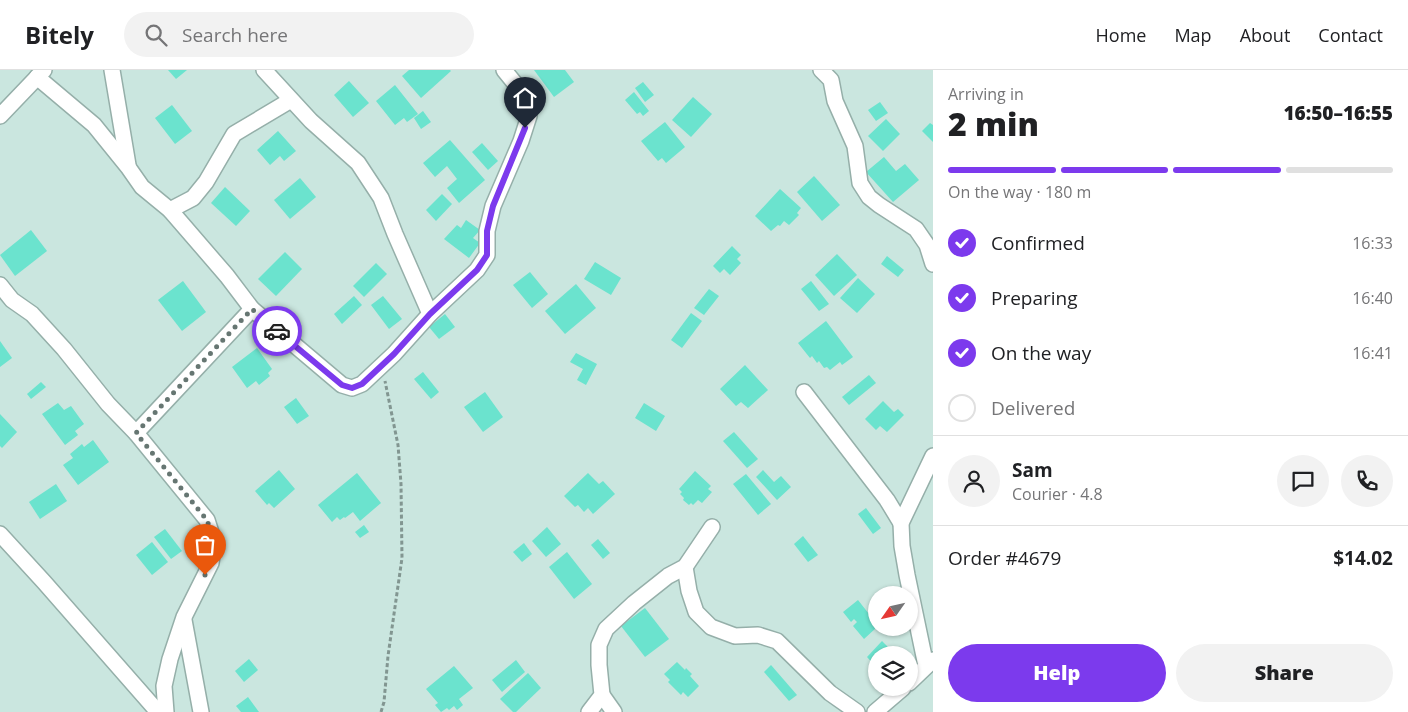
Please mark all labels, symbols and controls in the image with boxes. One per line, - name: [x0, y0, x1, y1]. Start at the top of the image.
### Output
- search box: [124, 12, 474, 57]
- text: Bitely: [25, 18, 94, 51]
- icon: search: [142, 21, 170, 49]
- text: Search here: [182, 22, 288, 48]
- text: Home: [1096, 23, 1146, 47]
- text: Map: [1174, 23, 1212, 47]
- text: About: [1240, 23, 1290, 47]
- text: Contact: [1318, 23, 1383, 47]
- pin: [504, 77, 546, 128]
- text: Arriving in: [948, 83, 1024, 105]
- icon: home: [511, 84, 539, 112]
- text: 16:50–16:55: [1283, 100, 1393, 126]
- text: 2 min: [948, 102, 1039, 145]
- text: On the way · 180 m: [948, 181, 1091, 203]
- icon: check: [948, 229, 976, 257]
- text: Confirmed: [991, 230, 1085, 256]
- text: 16:33: [1352, 232, 1393, 254]
- icon: check: [948, 284, 976, 312]
- text: Preparing: [991, 285, 1078, 311]
- text: 16:40: [1352, 287, 1393, 309]
- courier: [252, 306, 302, 356]
- icon: car: [263, 317, 291, 345]
- icon: check: [948, 339, 976, 367]
- text: On the way: [991, 340, 1091, 366]
- text: 16:41: [1352, 342, 1393, 364]
- text: Delivered: [991, 395, 1075, 421]
- button: person: [948, 455, 1000, 507]
- button: chat: [1277, 455, 1329, 507]
- button: phone: [1341, 455, 1393, 507]
- text: Sam: [1012, 457, 1053, 483]
- text: Courier · 4.8: [1012, 483, 1103, 505]
- pin: [184, 524, 226, 575]
- icon: bag: [191, 531, 219, 559]
- text: Order #4679: [948, 545, 1061, 571]
- text: $14.02: [1333, 545, 1393, 571]
- north arrow: [868, 586, 918, 636]
- map controls: [868, 586, 918, 696]
- button: Help: [948, 644, 1166, 702]
- button: Share: [1176, 644, 1393, 702]
- button: layers: [868, 646, 918, 696]

